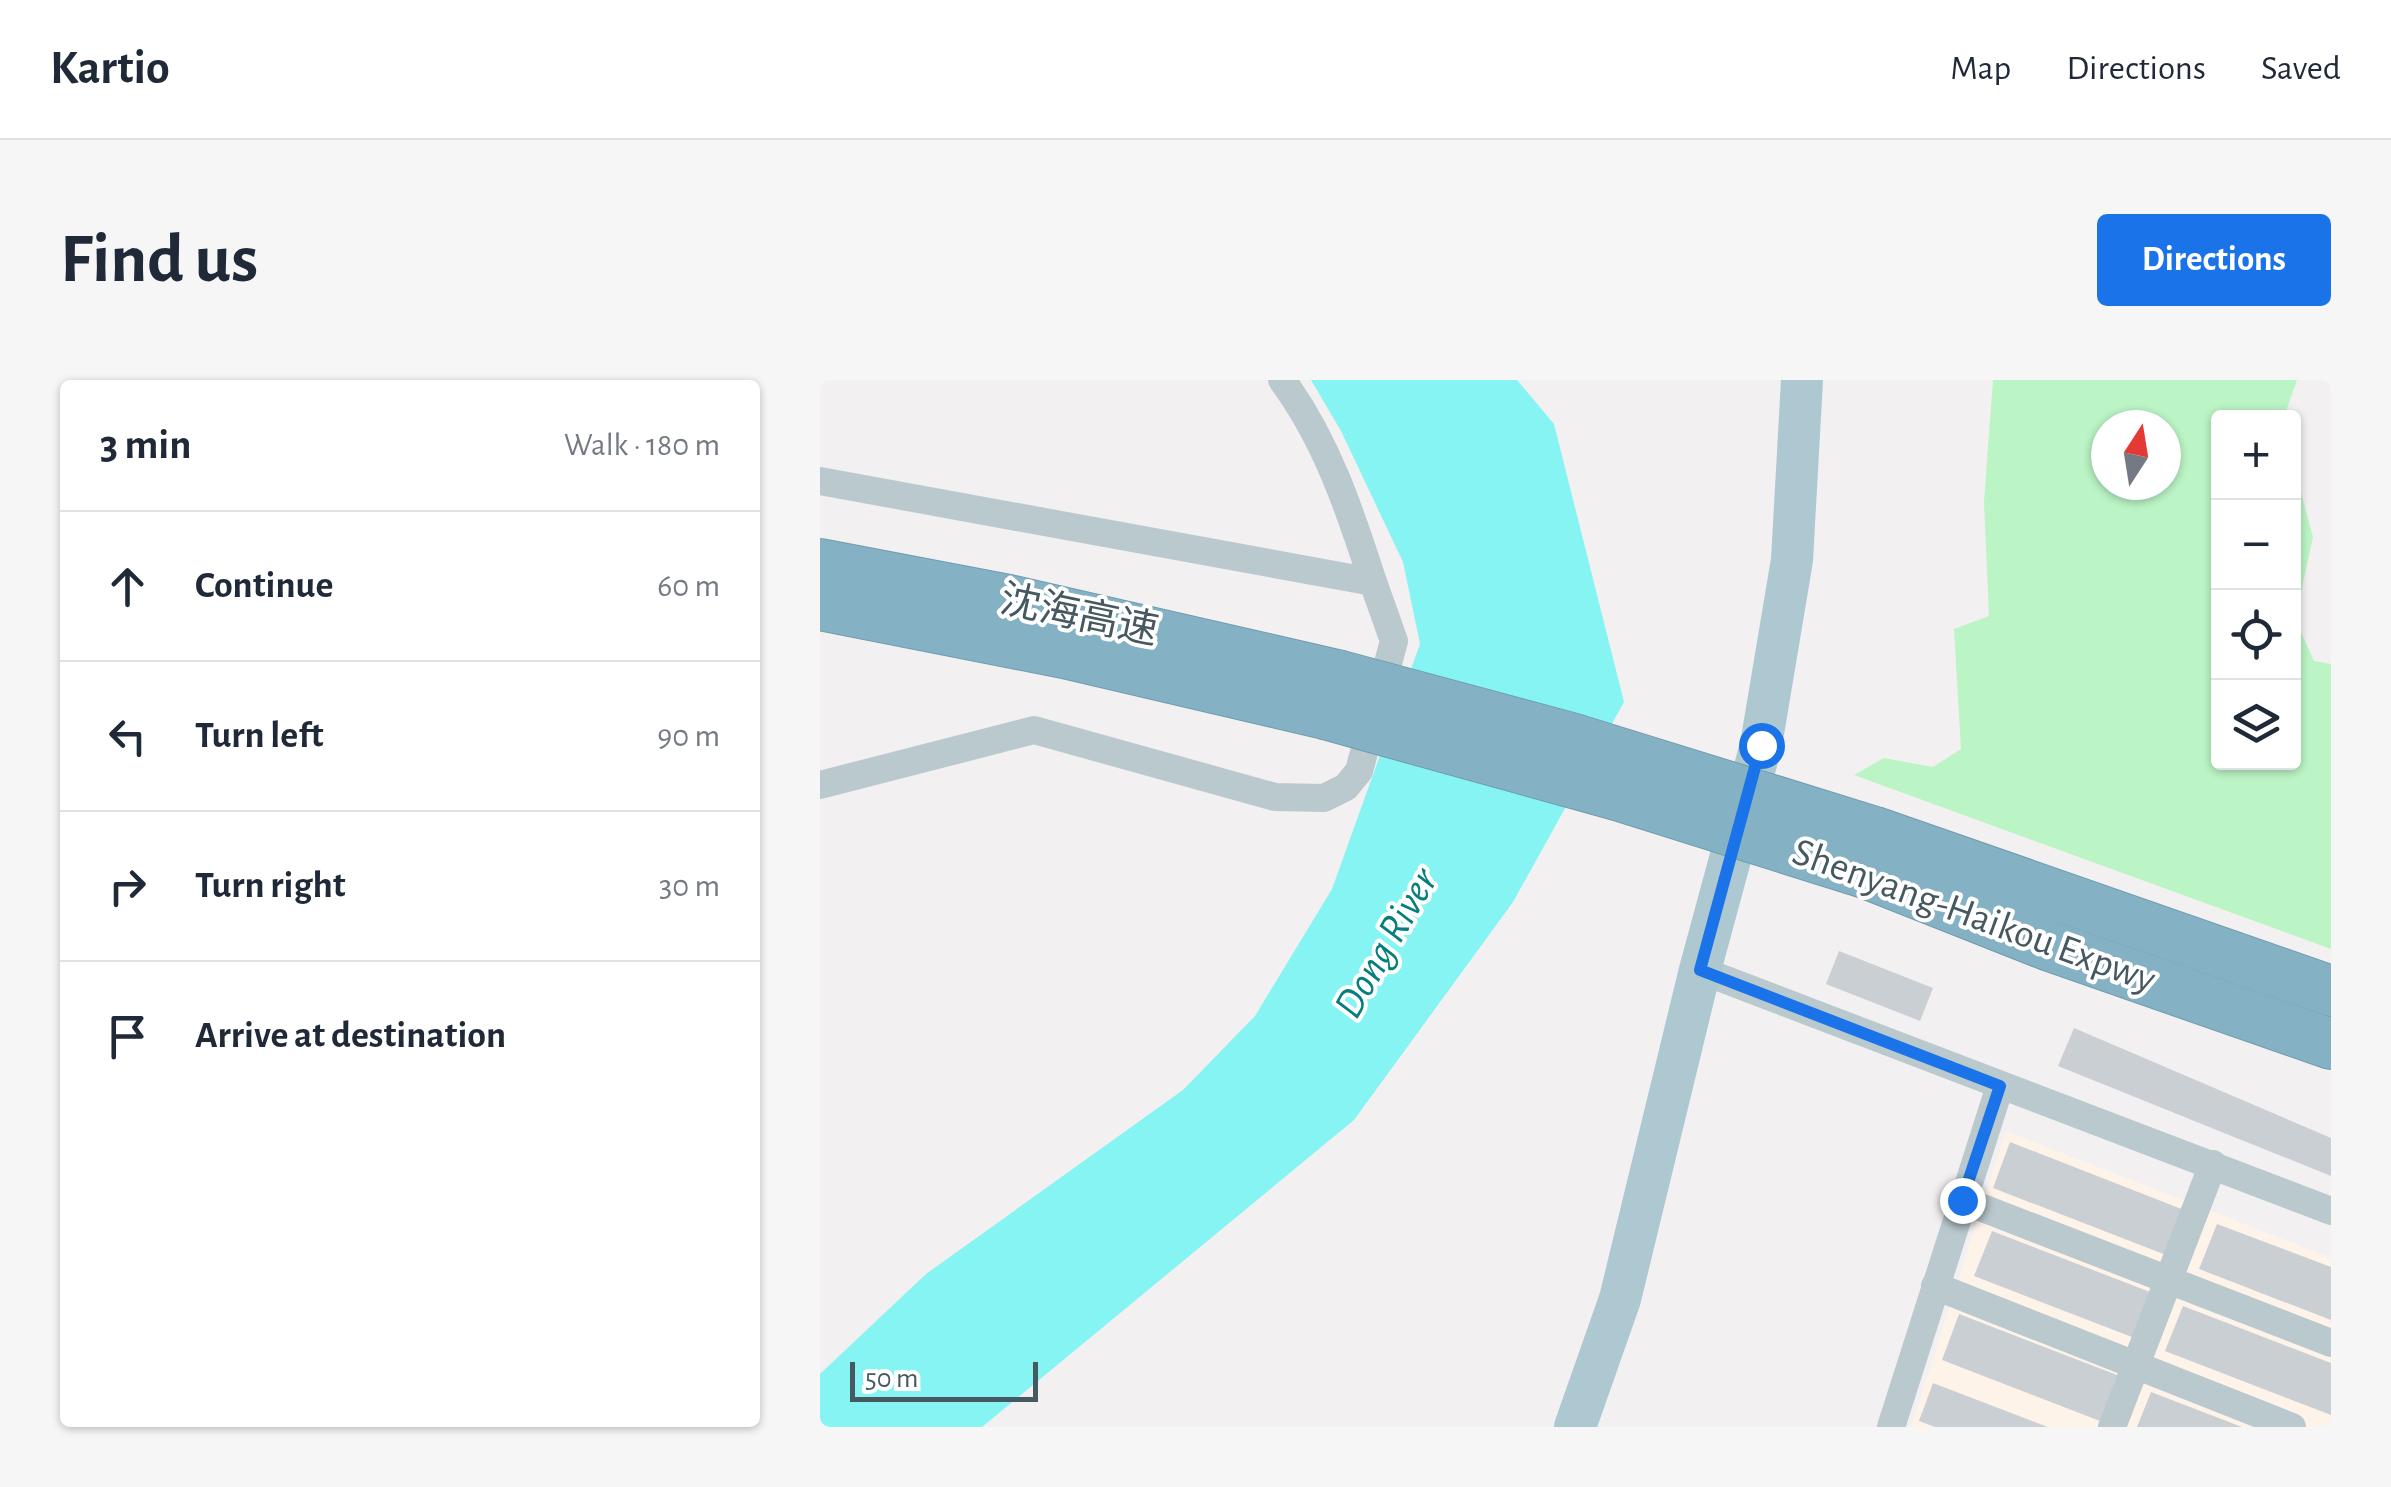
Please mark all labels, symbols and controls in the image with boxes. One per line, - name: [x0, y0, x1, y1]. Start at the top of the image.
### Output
- text: Kartio: [50, 45, 170, 93]
- text: Map: [1950, 51, 2011, 86]
- text: Directions: [2066, 51, 2206, 86]
- text: Saved: [2261, 51, 2341, 86]
- button: Directions: [2097, 214, 2331, 306]
- text: Find us: [60, 225, 258, 295]
- north arrow: [2091, 410, 2181, 500]
- map controls: [2211, 410, 2301, 770]
- button: +: [2211, 410, 2301, 500]
- text: 3 min: [100, 424, 192, 466]
- text: Walk · 180 m: [564, 429, 720, 461]
- button: −: [2211, 500, 2301, 590]
- icon: ahead: [100, 559, 155, 614]
- text: Continue: [195, 567, 333, 605]
- text: 60 m: [657, 570, 720, 602]
- street label: 沈海高速: [997, 578, 1162, 652]
- button: locate: [2211, 590, 2301, 680]
- button: layers: [2211, 680, 2301, 770]
- icon: left: [100, 709, 155, 764]
- text: Turn left: [195, 717, 323, 755]
- text: 90 m: [657, 720, 720, 752]
- route start: [1739, 723, 1785, 769]
- street label: Shenyang-Haikou Expwy: [1787, 832, 2161, 1000]
- icon: right: [100, 859, 155, 914]
- water label: Dong River: [1327, 860, 1446, 1025]
- text: Turn right: [195, 867, 345, 905]
- text: 30 m: [659, 870, 720, 902]
- icon: arrive: [100, 1009, 155, 1064]
- text: Arrive at destination: [195, 1017, 506, 1055]
- route end: [1940, 1178, 1986, 1224]
- scale bar: [850, 1357, 1038, 1401]
- text: 50 m: [865, 1365, 919, 1393]

